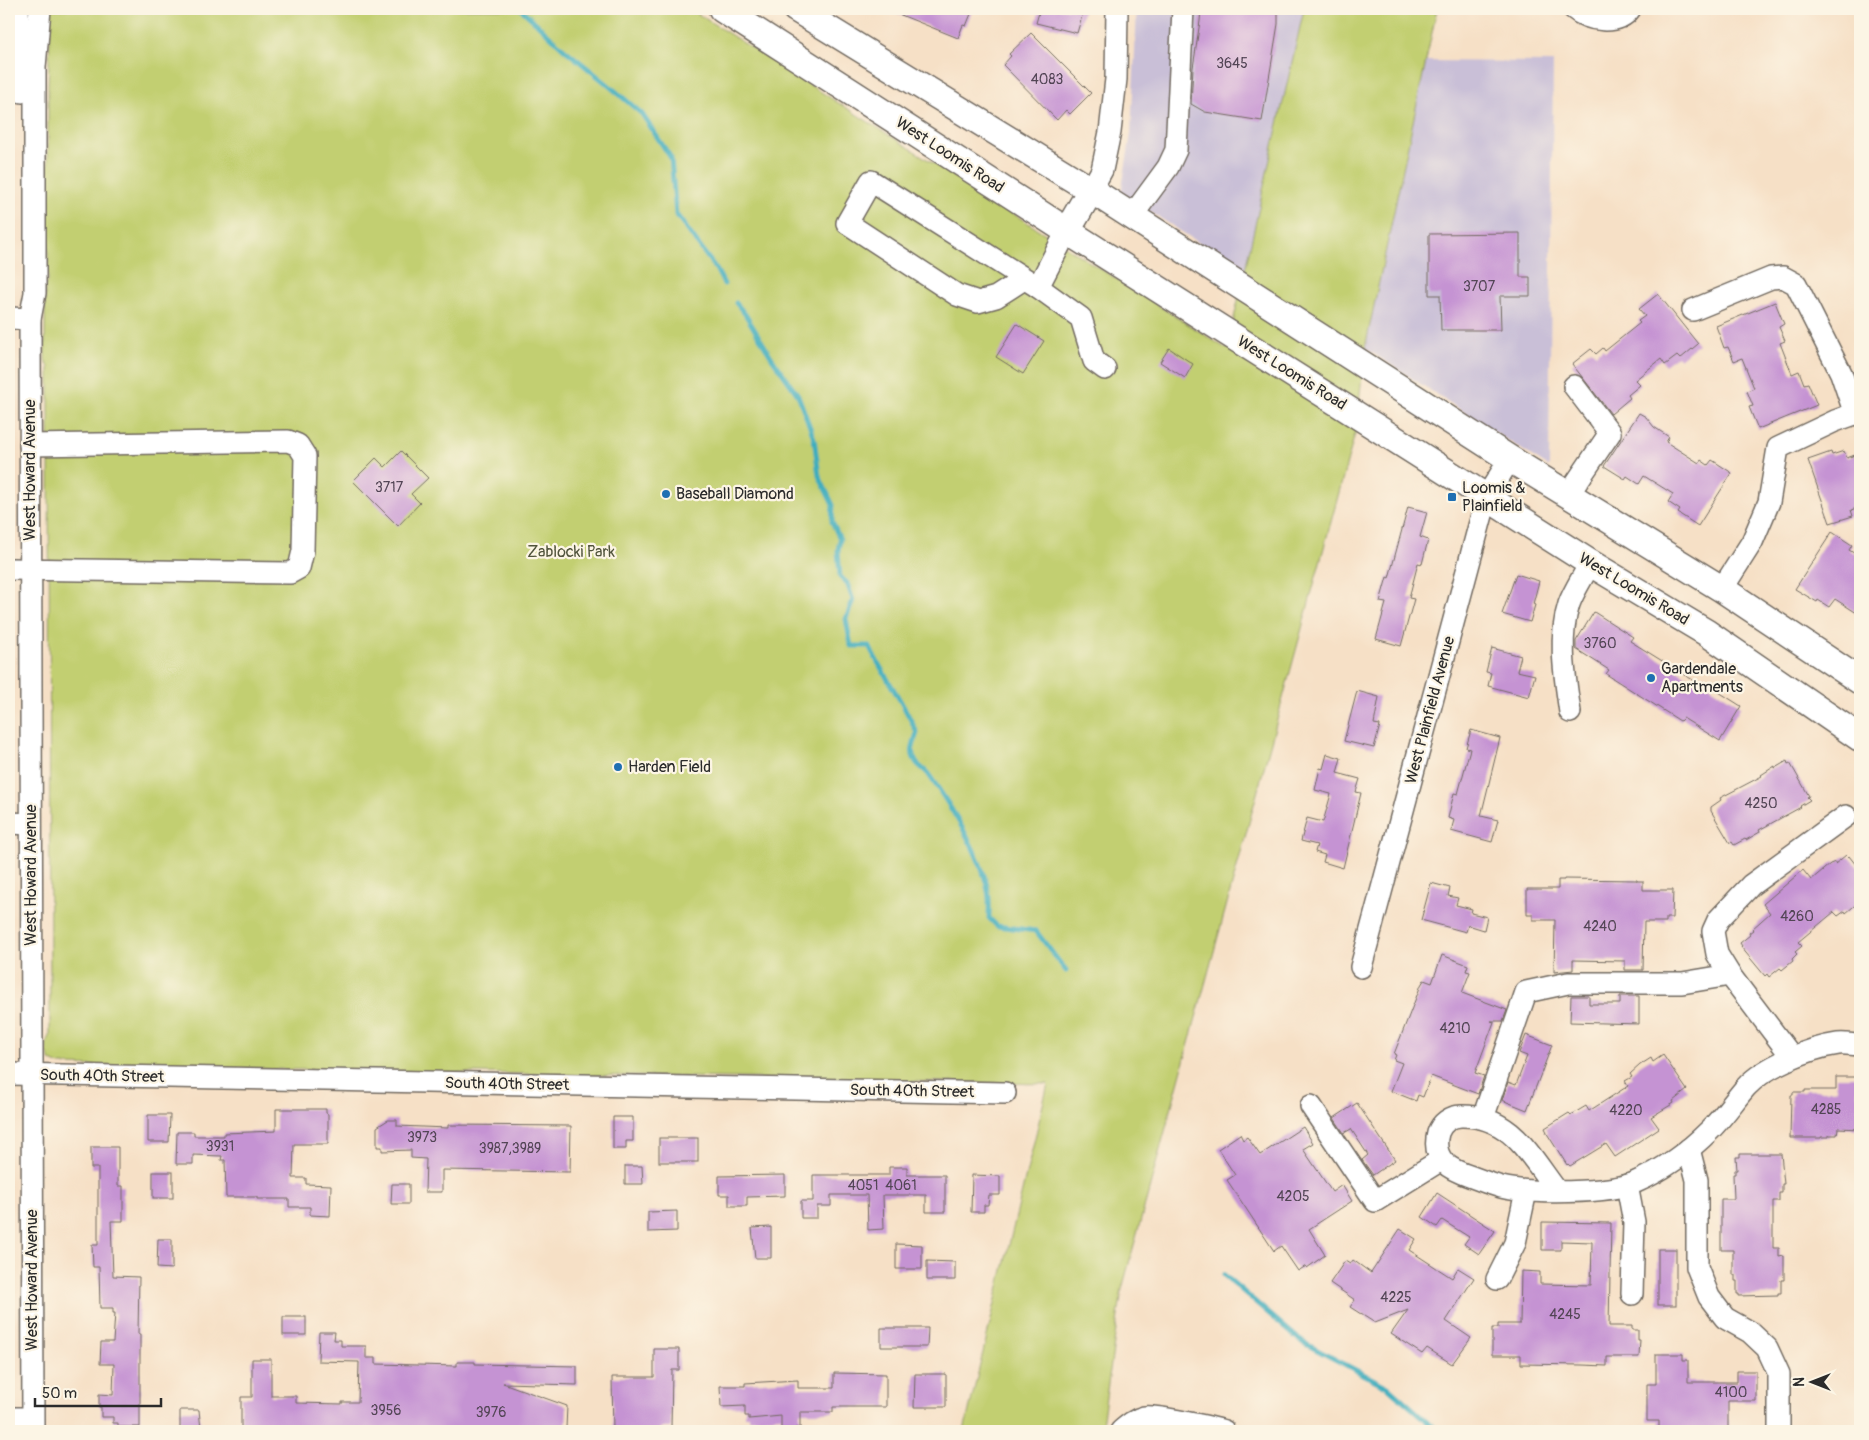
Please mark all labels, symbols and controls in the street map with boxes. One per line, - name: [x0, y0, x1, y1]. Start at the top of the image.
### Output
- house number: 3645: [1216, 55, 1248, 72]
- house number: 4083: [1031, 71, 1063, 88]
- street label: West Loomis Road: [892, 113, 1008, 197]
- house number: 3707: [1463, 278, 1496, 295]
- street label: West Loomis Road: [1234, 331, 1350, 415]
- street label: West Howard Avenue: [20, 399, 40, 541]
- place label: Loomis & Plainfield: [1462, 478, 1525, 516]
- house number: 3717: [375, 479, 404, 496]
- place label: Baseball Diamond: [676, 484, 794, 504]
- marker: Baseball Diamond: [660, 488, 672, 500]
- marker: Loomis & Plainfield: [1446, 491, 1458, 503]
- park label: Zablocki Park: [527, 542, 615, 562]
- street label: West Loomis Road: [1575, 548, 1693, 630]
- street label: West Plainfield Avenue: [1401, 634, 1459, 786]
- house number: 3760: [1584, 635, 1616, 652]
- place label: Gardendale Apartments: [1661, 659, 1743, 697]
- marker: Gardendale Apartments: [1645, 672, 1657, 684]
- place label: Harden Field: [628, 757, 711, 777]
- marker: Harden Field: [612, 761, 624, 773]
- house number: 4250: [1744, 795, 1778, 812]
- street label: West Howard Avenue: [21, 804, 41, 946]
- house number: 4260: [1780, 908, 1814, 925]
- house number: 4240: [1583, 918, 1617, 935]
- house number: 4210: [1440, 1020, 1470, 1037]
- street label: South 40th Street: [40, 1065, 165, 1087]
- street label: South 40th Street: [445, 1073, 570, 1095]
- street label: South 40th Street: [850, 1080, 975, 1102]
- house number: 4285: [1811, 1101, 1841, 1118]
- house number: 4220: [1609, 1102, 1643, 1119]
- house number: 3973: [407, 1129, 437, 1146]
- house number: 3931: [206, 1138, 234, 1155]
- house number: 3987,3989: [479, 1140, 541, 1157]
- house number: 4051: [848, 1177, 878, 1194]
- house number: 4061: [885, 1177, 917, 1194]
- house number: 4205: [1276, 1188, 1310, 1205]
- street label: West Howard Avenue: [22, 1209, 42, 1351]
- house number: 4225: [1380, 1289, 1412, 1306]
- house number: 4245: [1549, 1306, 1581, 1323]
- north arrow: [1786, 1358, 1836, 1408]
- scale bar: [35, 1375, 161, 1407]
- text: N: [1791, 1377, 1808, 1387]
- text: 50 m: [42, 1384, 77, 1403]
- house number: 4100: [1715, 1384, 1747, 1401]
- house number: 3956: [371, 1402, 401, 1419]
- house number: 3976: [476, 1404, 506, 1421]

